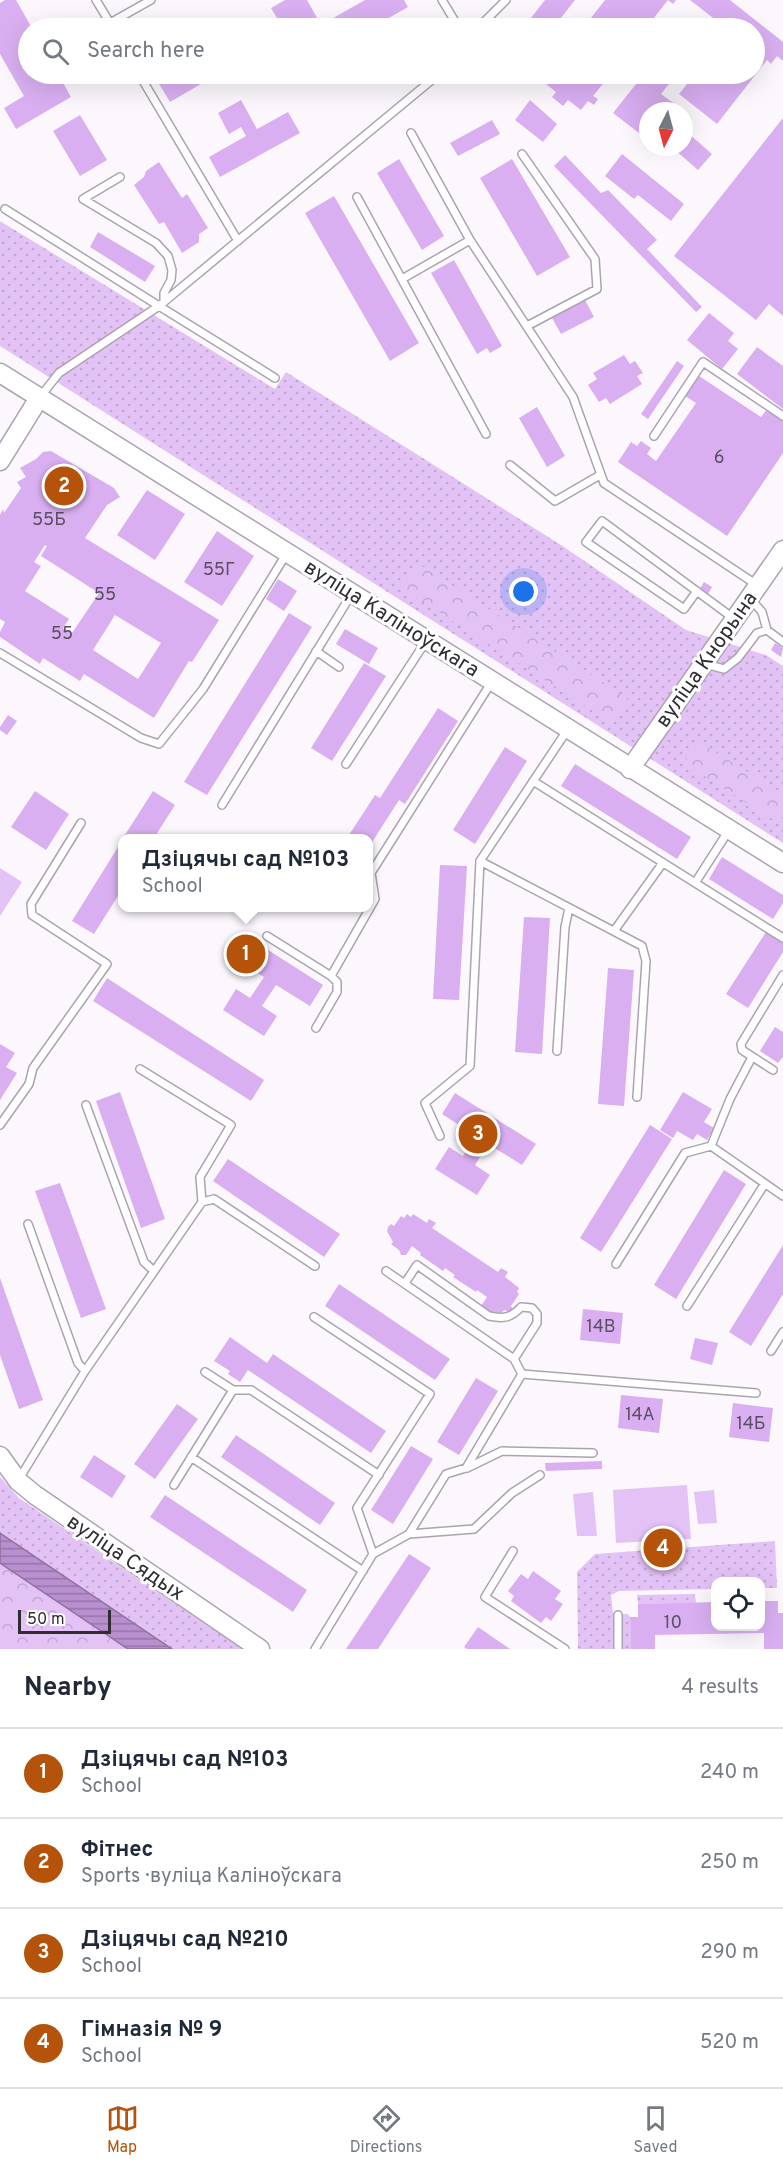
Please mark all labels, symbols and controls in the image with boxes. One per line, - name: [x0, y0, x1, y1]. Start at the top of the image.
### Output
- search box: [18, 18, 765, 84]
- icon: search: [39, 35, 72, 68]
- text: Search here: [87, 38, 205, 65]
- north arrow: [639, 102, 693, 156]
- house number: 6: [714, 447, 724, 470]
- pin: 2: [44, 464, 84, 508]
- house number: 55Б: [32, 509, 66, 532]
- street label: вуліца Каліноўскага: [299, 554, 484, 684]
- house number: 55Г: [203, 559, 235, 582]
- your location: [509, 577, 538, 606]
- house number: 55: [94, 584, 116, 607]
- street label: вуліца Кнорына: [650, 586, 764, 733]
- house number: 55: [51, 623, 73, 646]
- popup: [118, 834, 373, 912]
- text: Дзіцячы сад №103: [142, 847, 349, 874]
- text: School: [142, 874, 203, 900]
- pin: 1: [226, 932, 266, 976]
- pin: 3: [458, 1112, 498, 1156]
- house number: 14В: [586, 1316, 616, 1339]
- house number: 14А: [625, 1404, 655, 1427]
- house number: 14Б: [736, 1413, 766, 1436]
- street label: вуліца Сядых: [61, 1509, 189, 1608]
- pin: 4: [644, 1526, 682, 1570]
- map controls: [711, 1577, 765, 1631]
- button: locate: [711, 1577, 765, 1631]
- scale bar: [18, 1607, 111, 1634]
- text: 50 m: [27, 1610, 65, 1630]
- house number: 10: [664, 1612, 682, 1635]
- text: Nearby: [24, 1672, 112, 1705]
- text: 4 results: [682, 1675, 759, 1701]
- text: Дзіцячы сад №103: [81, 1747, 288, 1774]
- text: 1: [40, 1760, 48, 1786]
- text: 240 m: [700, 1760, 759, 1786]
- text: School: [81, 1774, 142, 1800]
- text: Фітнес: [81, 1837, 153, 1864]
- text: 2: [37, 1850, 50, 1876]
- text: 250 m: [700, 1850, 759, 1876]
- text: Sports · вуліца Каліноўскага: [81, 1864, 342, 1890]
- text: Дзіцячы сад №210: [81, 1927, 289, 1954]
- text: 3: [38, 1940, 50, 1966]
- text: 290 m: [701, 1940, 759, 1966]
- text: School: [81, 1954, 142, 1980]
- text: Гімназія № 9: [81, 2017, 222, 2044]
- text: 4: [37, 2030, 50, 2056]
- text: 520 m: [700, 2030, 759, 2056]
- text: School: [81, 2044, 142, 2070]
- tab: Map: [106, 2102, 139, 2158]
- tab: Directions: [350, 2102, 422, 2158]
- tab: Saved: [633, 2102, 677, 2158]

